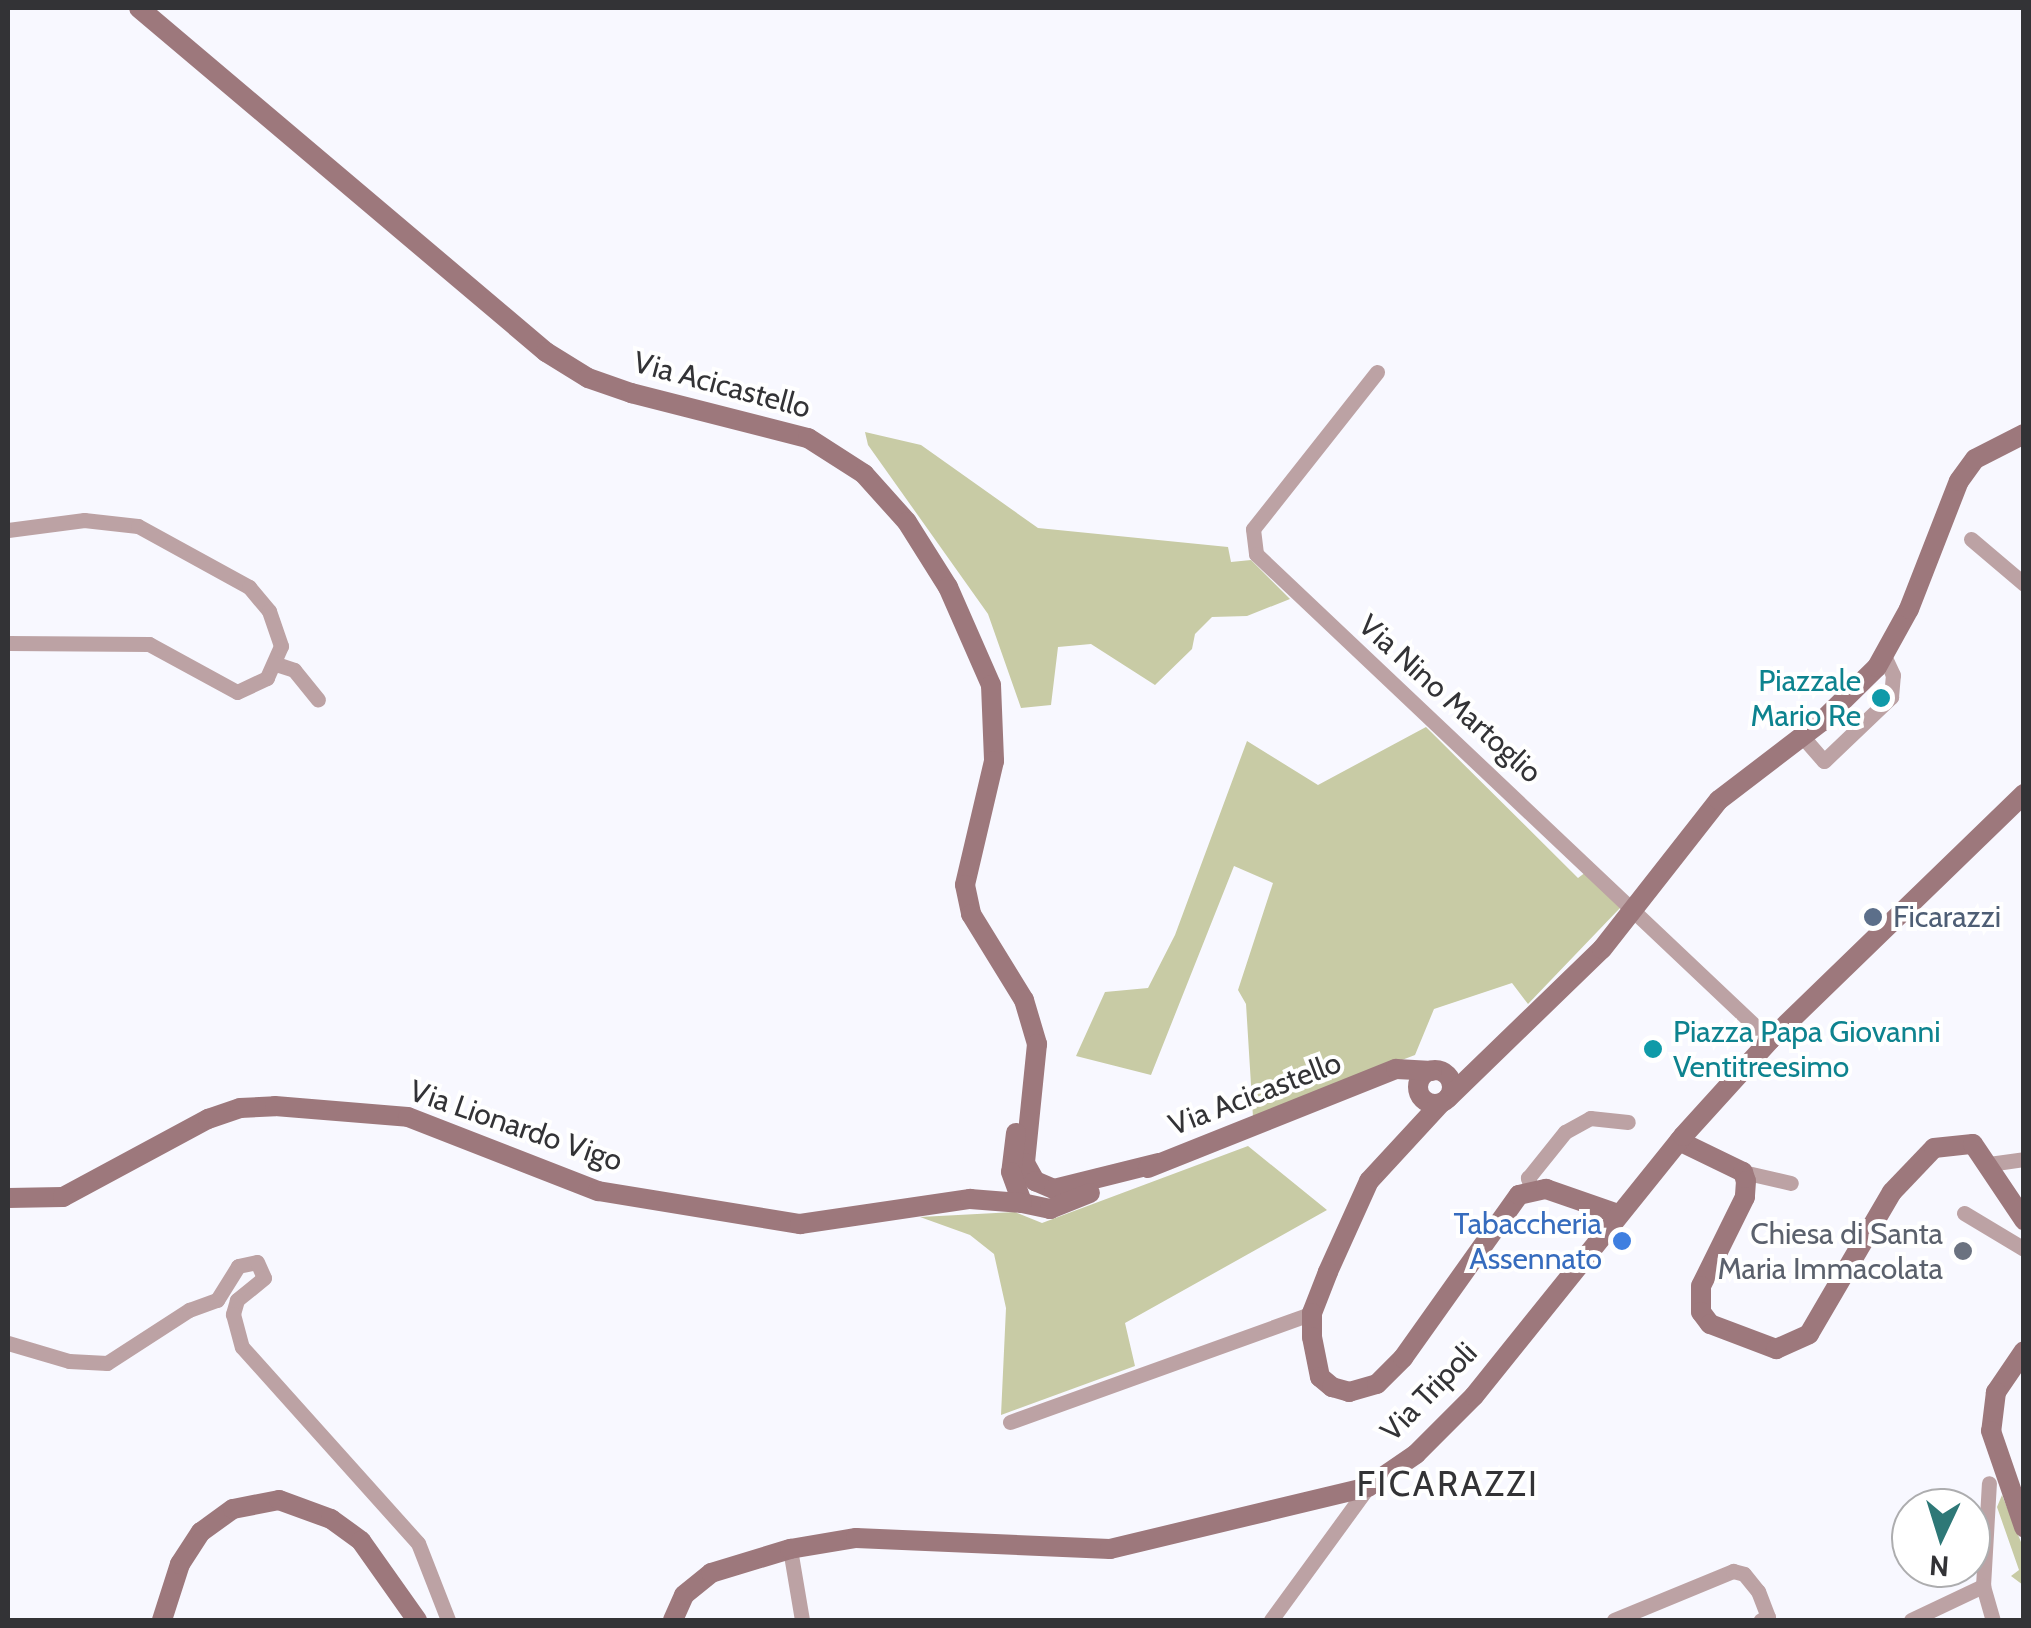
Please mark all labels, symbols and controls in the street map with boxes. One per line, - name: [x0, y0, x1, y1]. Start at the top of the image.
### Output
- street label: Via Acicastello: [630, 344, 814, 426]
- street label: Via Nino Martoglio: [1351, 607, 1549, 791]
- place label: Piazzale Mario Re: [1750, 663, 1861, 734]
- marker: Piazzale Mario Re: [1870, 687, 1892, 709]
- place label: Ficarazzi: [1893, 899, 2001, 935]
- marker: Ficarazzi: [1862, 906, 1884, 928]
- place label: Piazza Papa Giovanni Ventitreesimo: [1673, 1014, 1941, 1084]
- marker: Piazza Papa Giovanni Ventitreesimo: [1642, 1038, 1664, 1060]
- street label: Via Acicastello: [1164, 1045, 1346, 1143]
- street label: Via Lionardo Vigo: [405, 1073, 627, 1179]
- place label: Tabaccheria Assennato: [1454, 1206, 1602, 1276]
- place label: Chiesa di Santa Maria Immacolata: [1717, 1216, 1943, 1286]
- marker: Tabaccheria Assennato: [1611, 1230, 1633, 1252]
- marker: Chiesa di Santa Maria Immacolata: [1952, 1240, 1974, 1262]
- street label: Via Tripoli: [1373, 1335, 1485, 1449]
- district label: FICARAZZI: [1357, 1463, 1539, 1505]
- north arrow: [1891, 1488, 1991, 1588]
- text: N: [1928, 1548, 1950, 1584]

